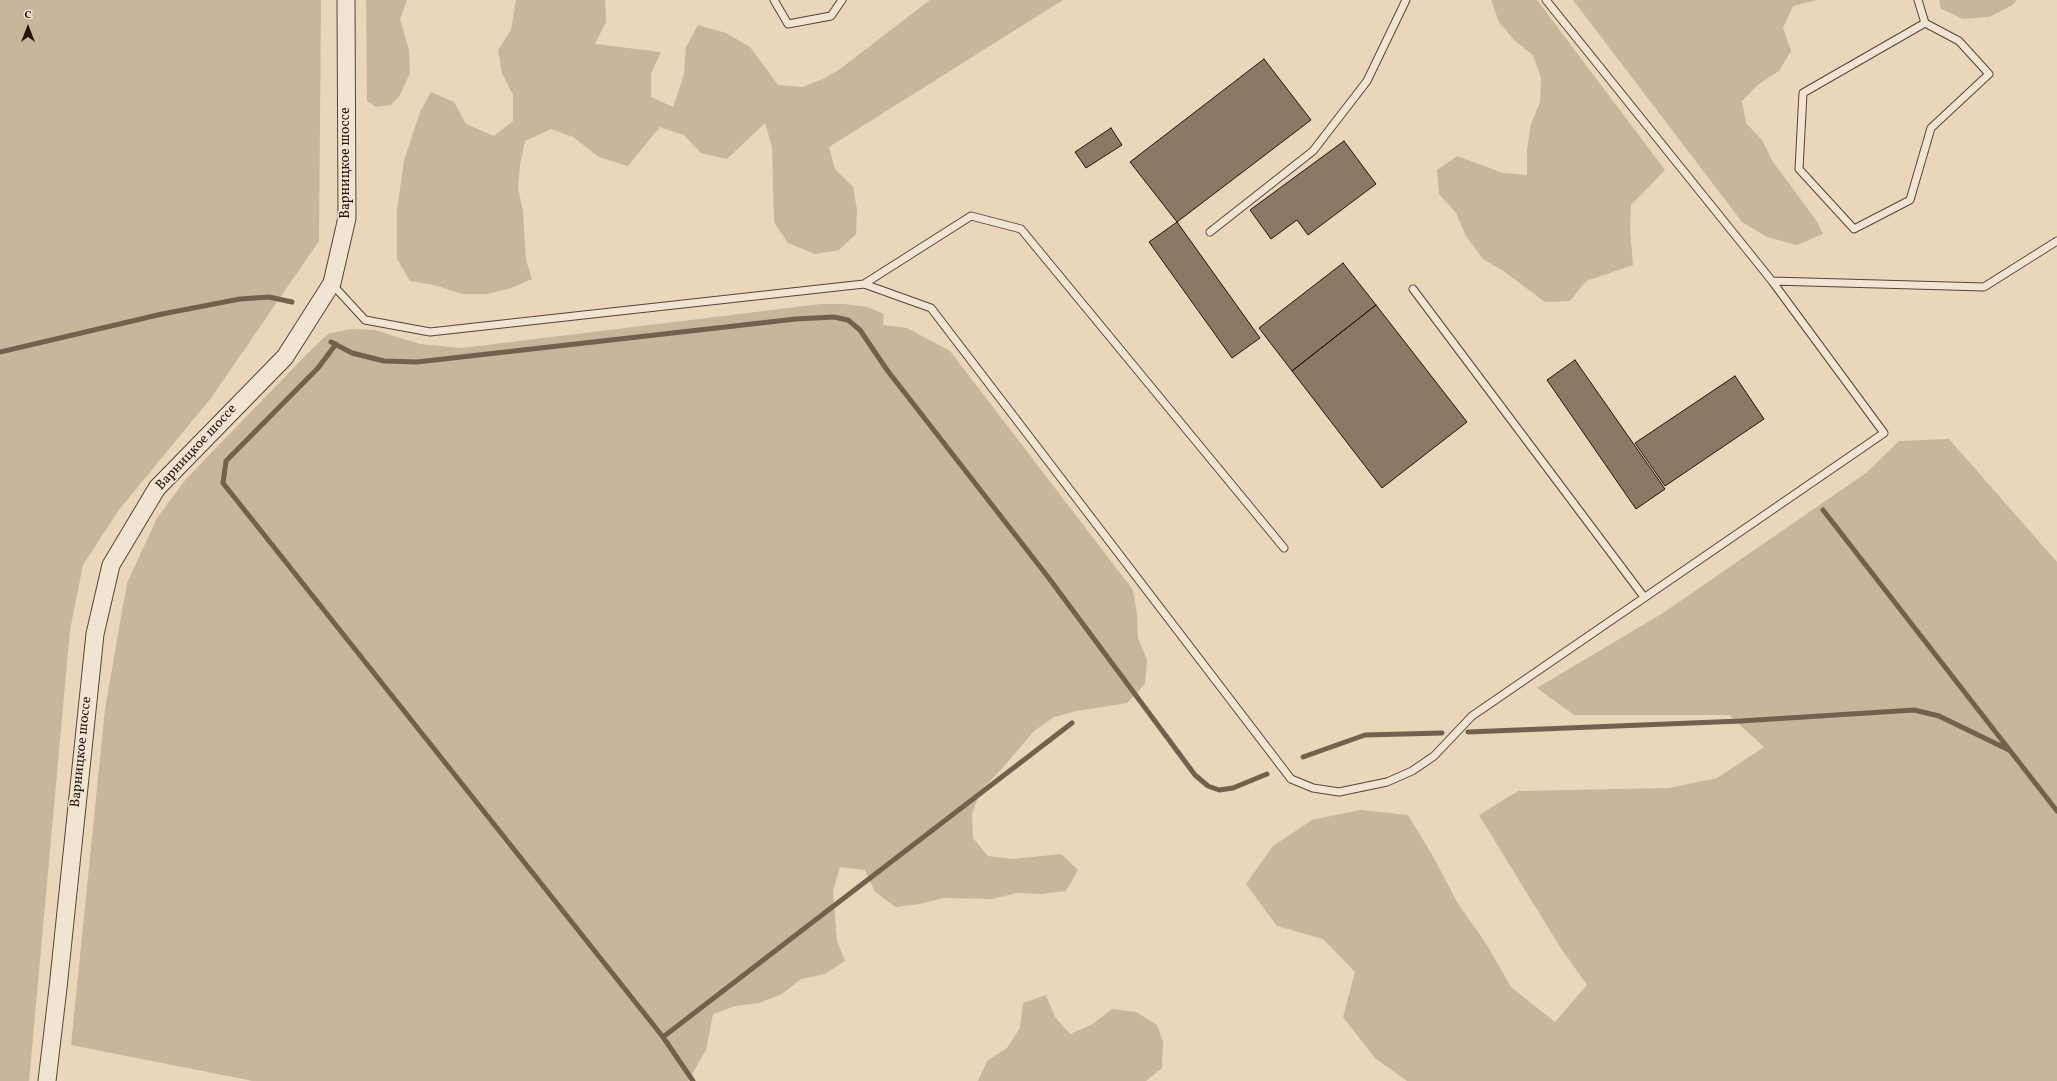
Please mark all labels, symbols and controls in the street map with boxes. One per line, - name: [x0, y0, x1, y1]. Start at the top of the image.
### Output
- north arrow: [8, 8, 48, 48]
- text: С: [24, 8, 32, 23]
- street label: Варницкое шоссе: [338, 107, 354, 219]
- street label: Варницкое шоссе: [153, 402, 241, 494]
- street label: Варницкое шоссе: [68, 696, 96, 808]

